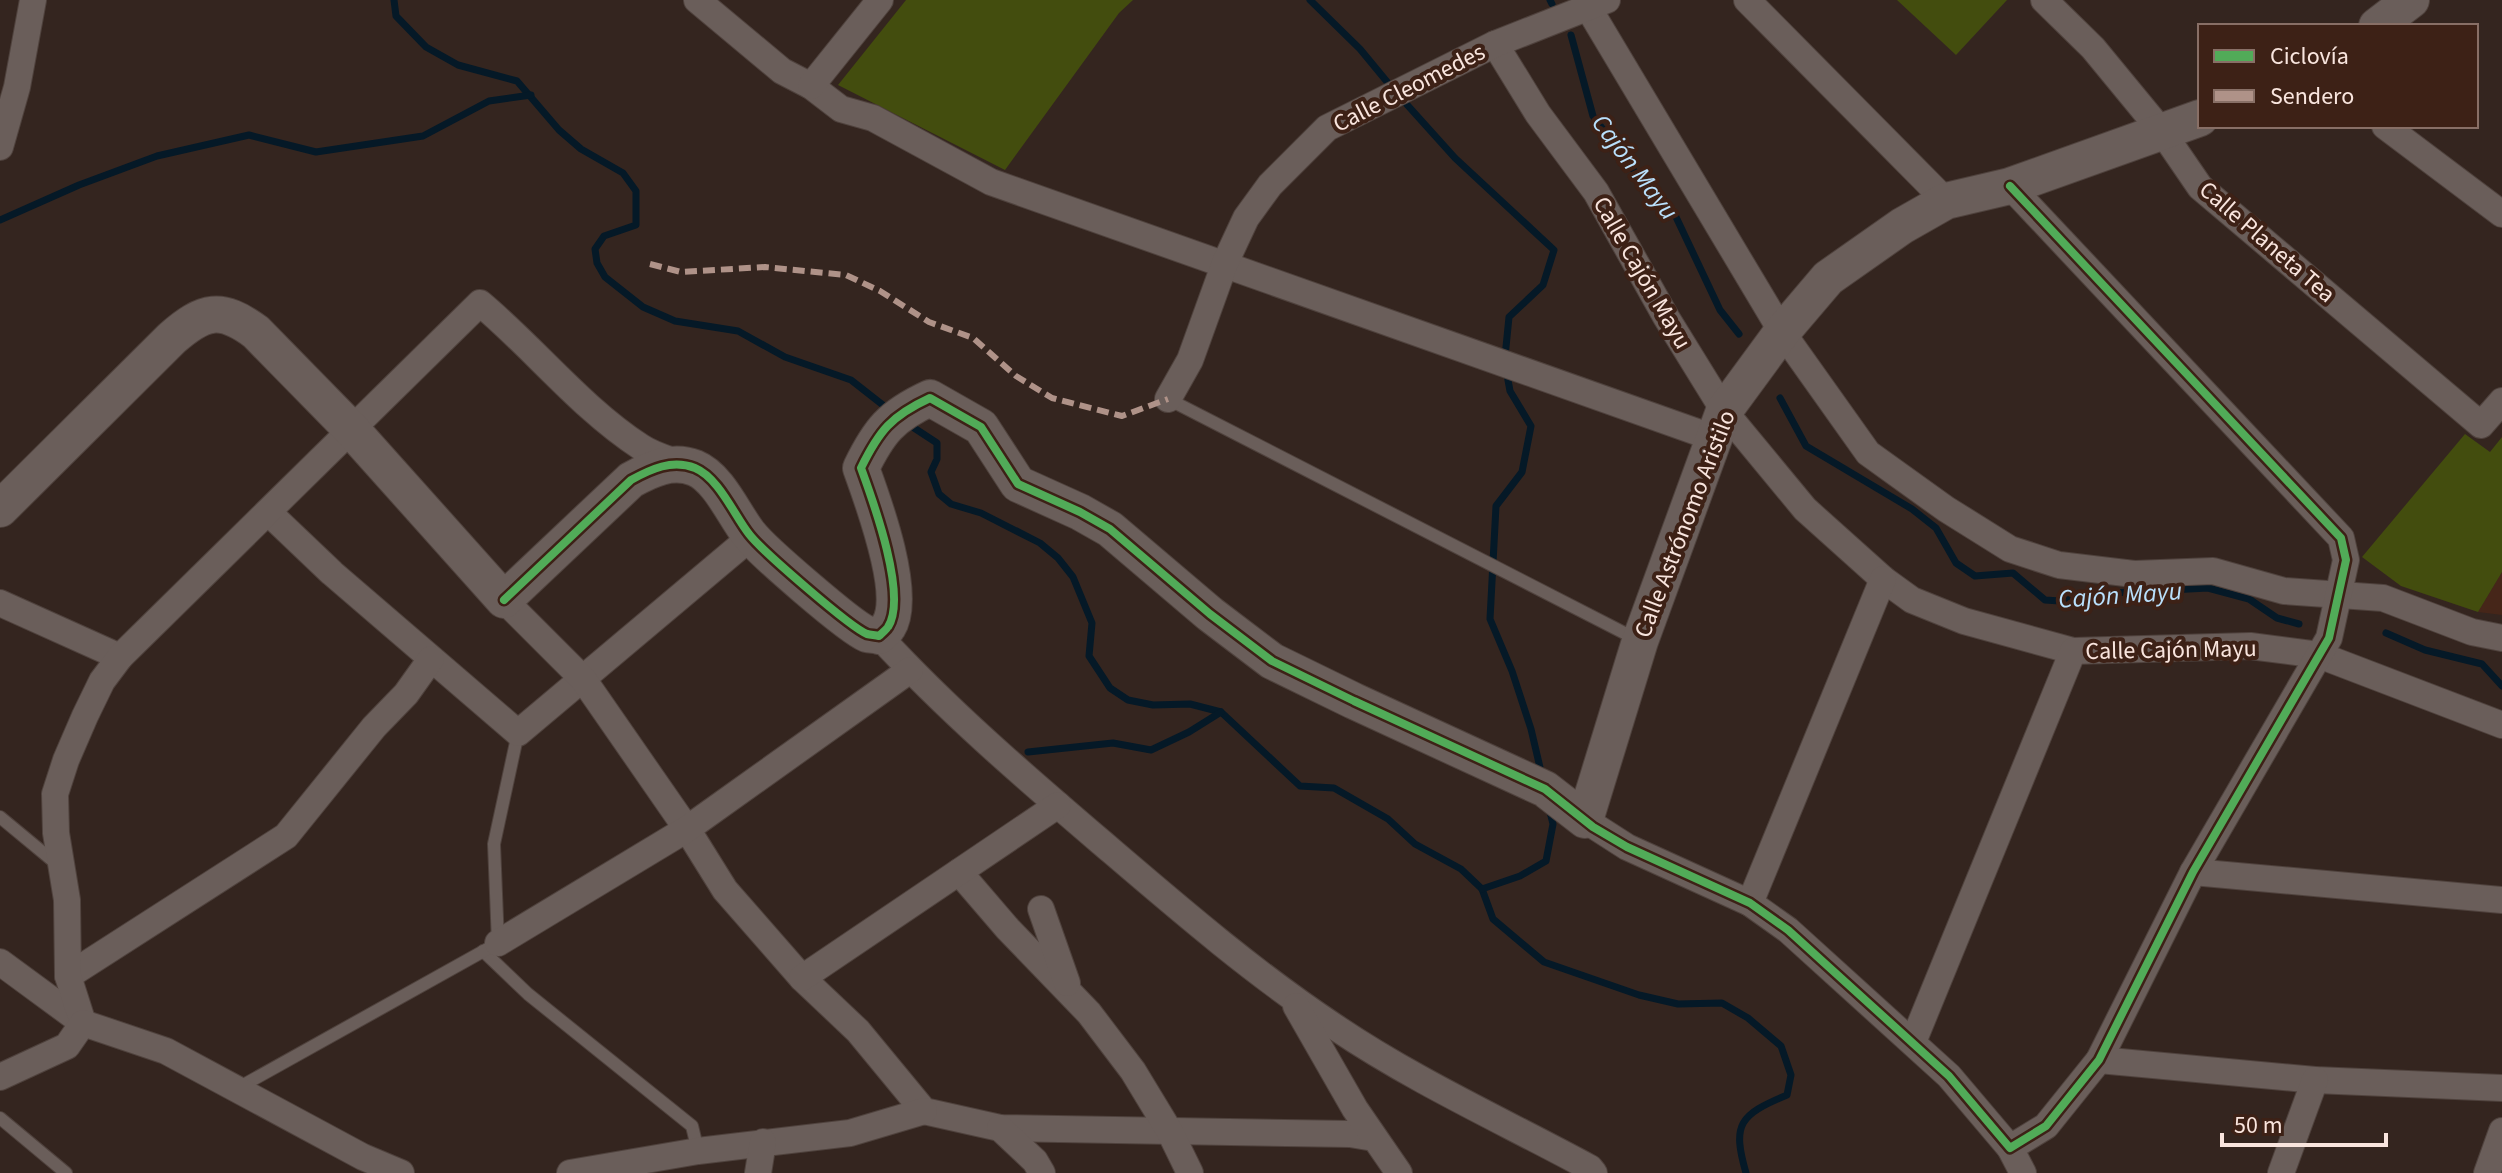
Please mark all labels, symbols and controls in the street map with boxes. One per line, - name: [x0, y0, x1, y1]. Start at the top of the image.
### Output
- legend: [2198, 24, 2478, 128]
- street label: Calle Cleomedes: [1327, 35, 1491, 141]
- text: Ciclovía: [2270, 39, 2349, 74]
- text: Sendero: [2270, 79, 2354, 114]
- water label: Cajón Mayu: [1583, 106, 1687, 228]
- street label: Calle Planeta Tea: [2191, 173, 2343, 311]
- street label: Calle Cajón Mayu: [1584, 190, 1700, 356]
- street label: Calle Astrónomo Aristilo: [1625, 405, 1745, 643]
- water label: Cajón Mayu: [2057, 572, 2183, 618]
- street label: Calle Cajón Mayu: [2085, 631, 2257, 669]
- scale bar: [2222, 1097, 2386, 1147]
- text: 50 m: [2234, 1108, 2283, 1143]

